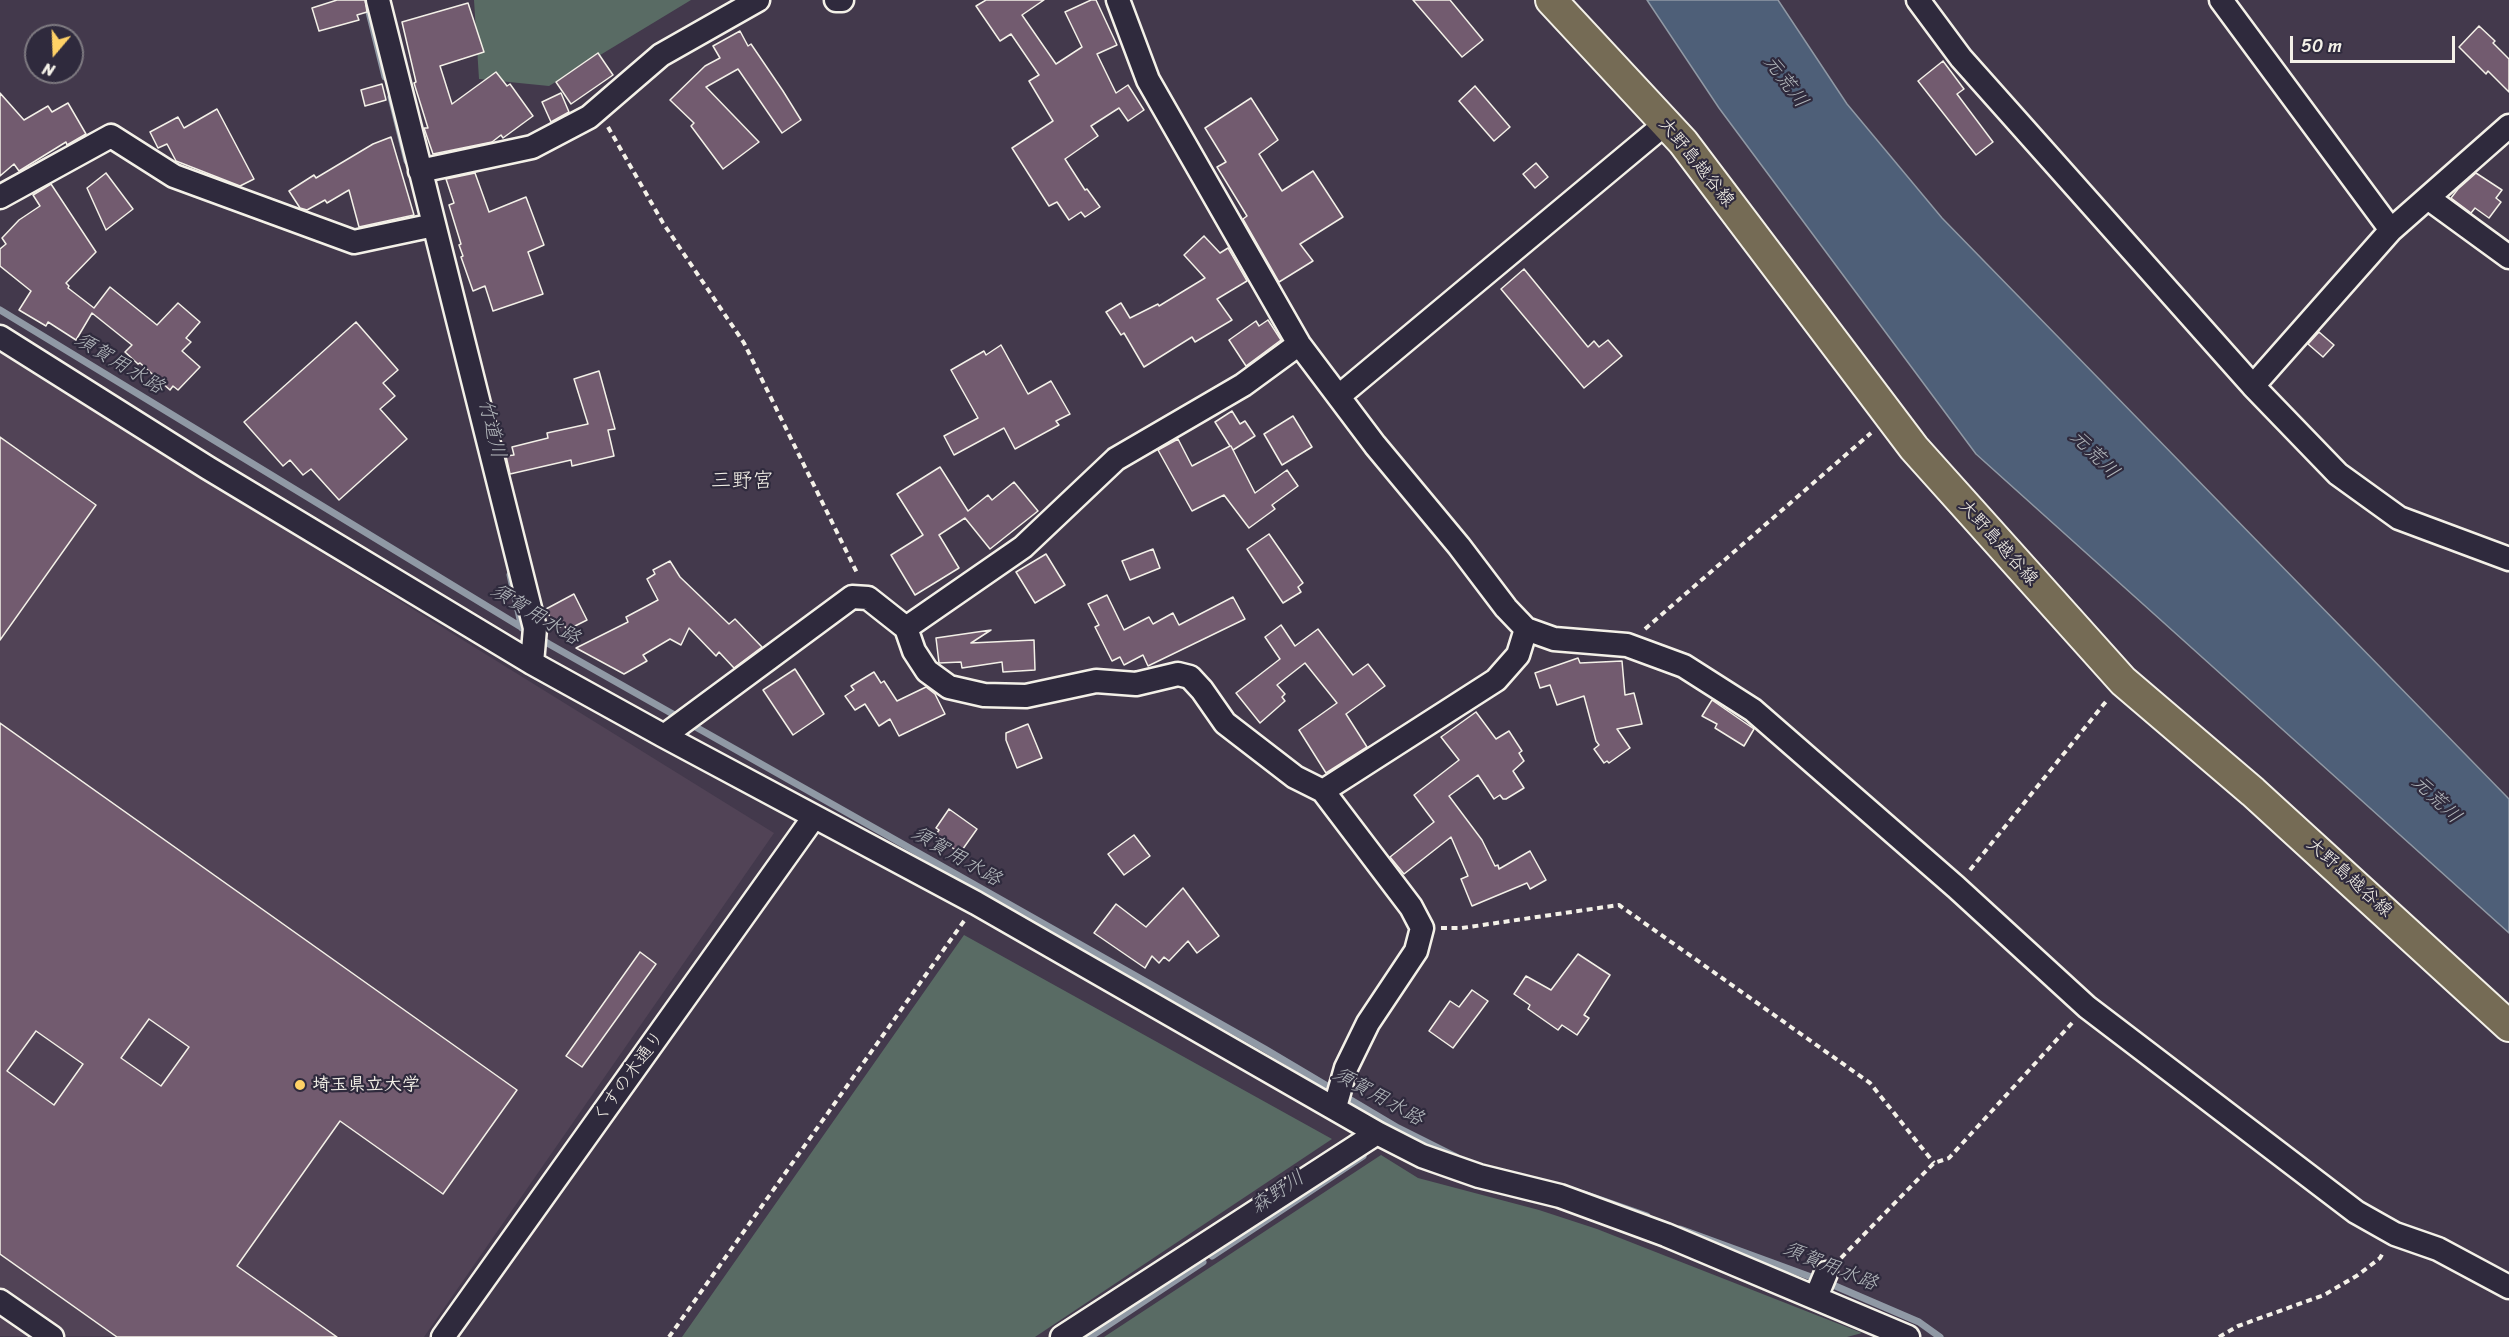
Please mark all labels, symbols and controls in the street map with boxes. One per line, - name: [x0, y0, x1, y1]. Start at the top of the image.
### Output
- north arrow: [24, 24, 84, 84]
- scale bar: [2293, 24, 2458, 62]
- text: 50 m: [2301, 30, 2342, 62]
- water label: 元荒川: [1757, 51, 1813, 113]
- text: N: [39, 54, 59, 85]
- street label: 大野島越谷線: [1654, 114, 1738, 212]
- water label: 須賀用水路: [70, 328, 168, 400]
- water label: 竹道川: [472, 397, 510, 461]
- water label: 元荒川: [2064, 425, 2124, 485]
- district label: 三野宮: [711, 469, 773, 495]
- street label: 大野島越谷線: [1954, 496, 2042, 590]
- water label: 須賀用水路: [486, 579, 584, 651]
- water label: 元荒川: [2406, 771, 2466, 829]
- water label: 須賀用水路: [907, 822, 1005, 892]
- street label: 大野島越谷線: [2302, 834, 2396, 922]
- street label: くすの木通り: [589, 1027, 669, 1127]
- water label: 須賀用水路: [1328, 1062, 1428, 1132]
- place label: 埼玉県立大学: [312, 1074, 420, 1096]
- marker: 埼玉県立大学: [293, 1078, 307, 1092]
- water label: 森野川: [1246, 1166, 1310, 1220]
- water label: 須賀用水路: [1779, 1237, 1881, 1297]

